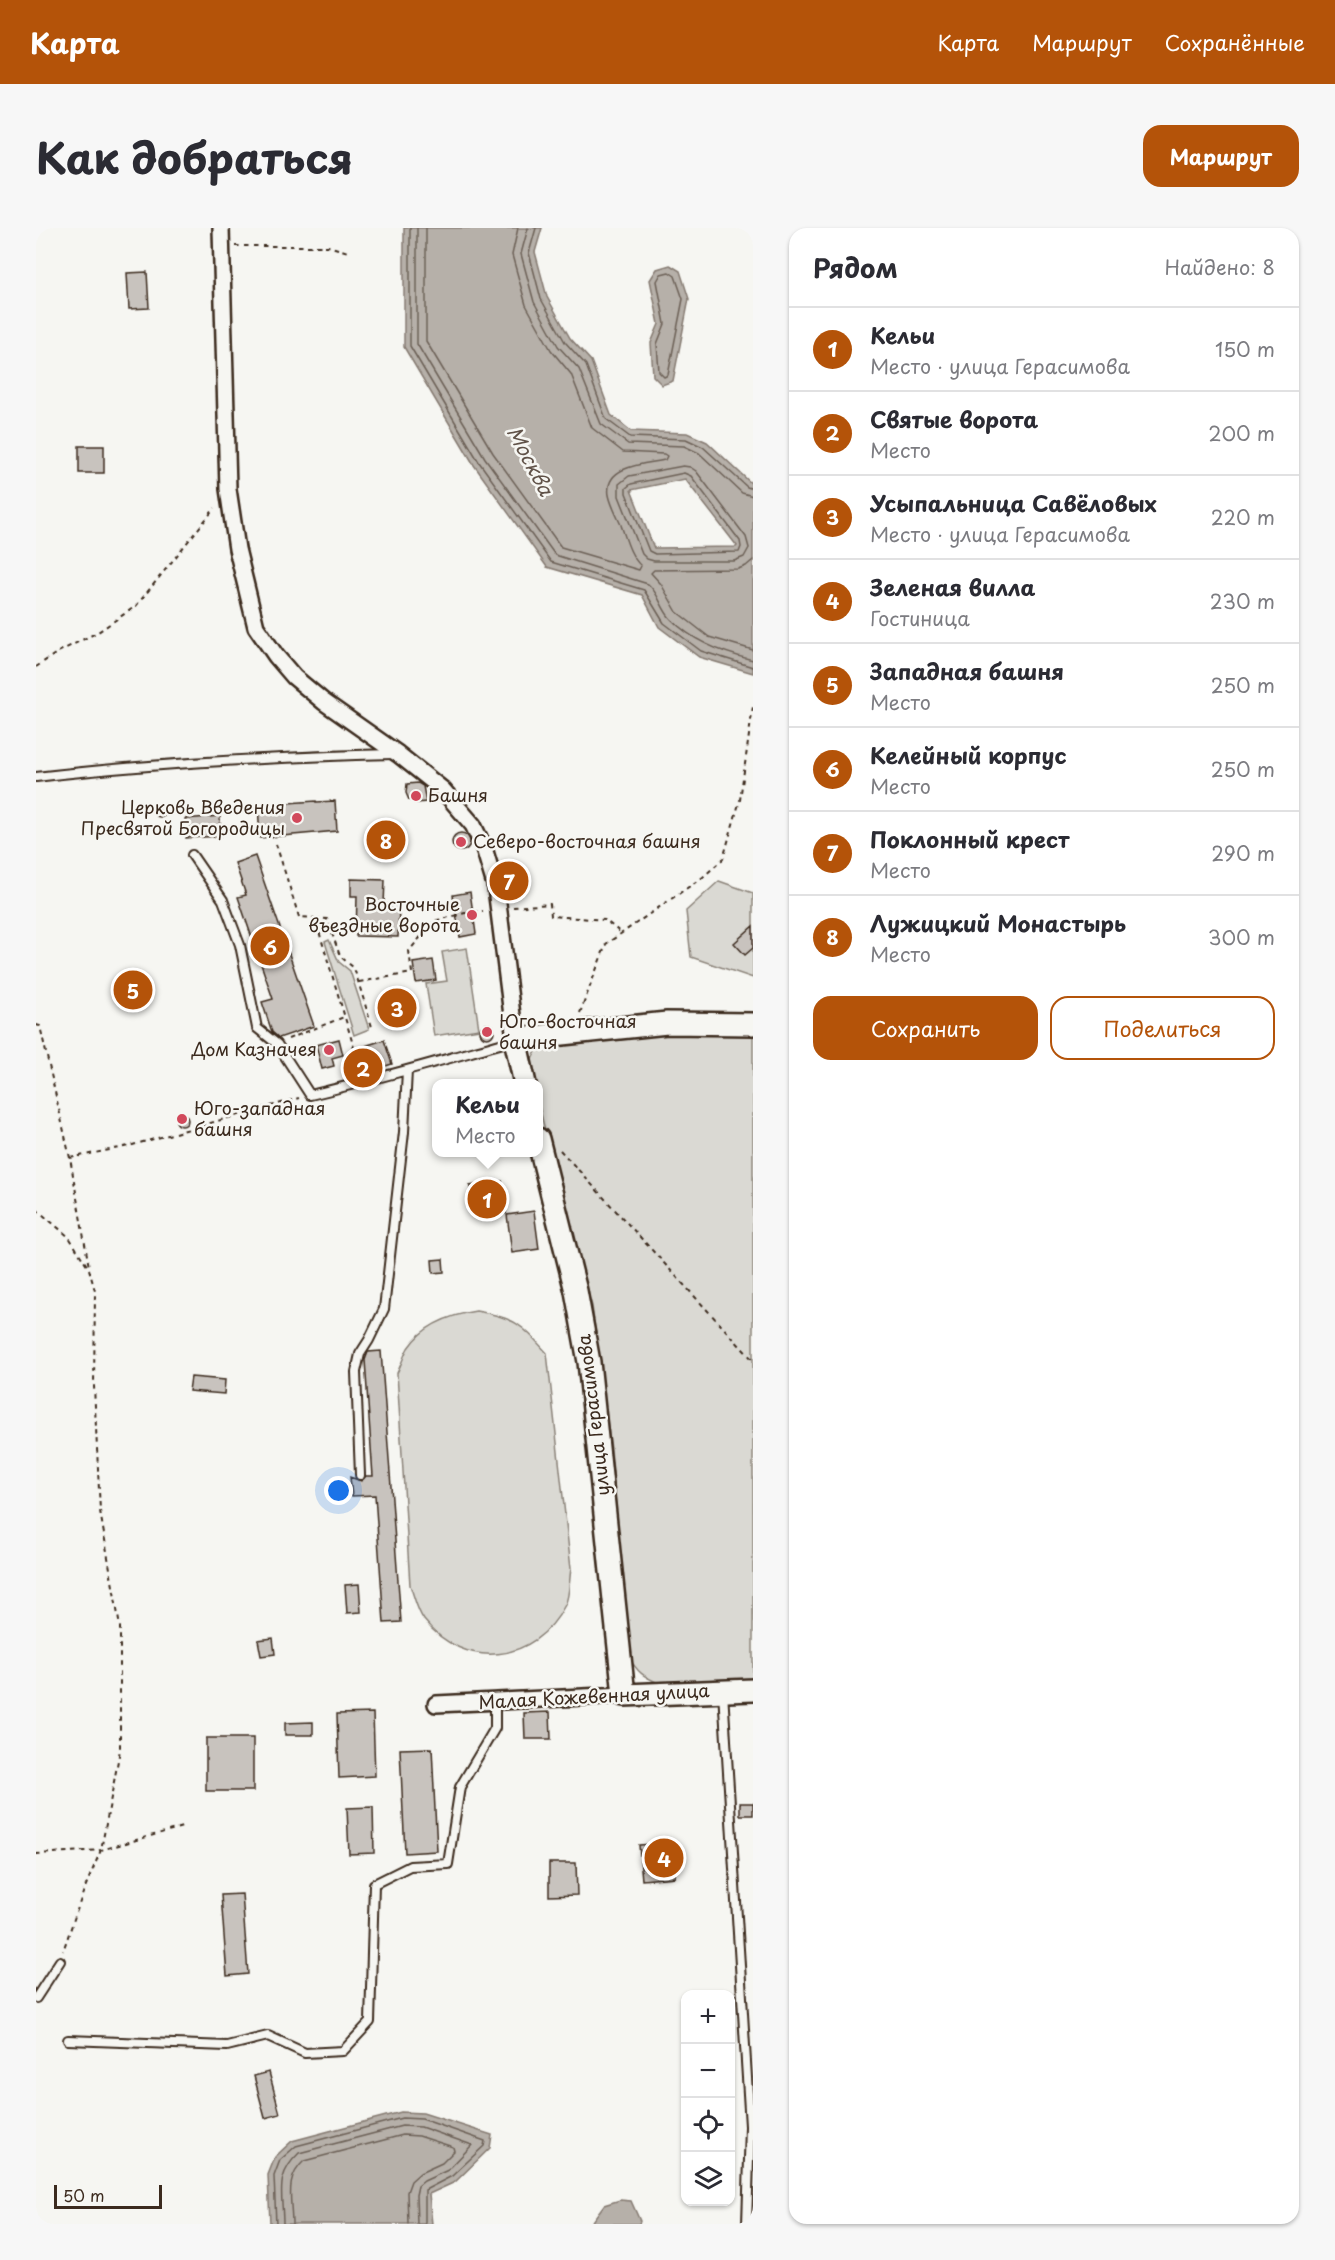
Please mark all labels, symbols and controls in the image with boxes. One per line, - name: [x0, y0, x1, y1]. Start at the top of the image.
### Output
- text: Карта: [30, 21, 120, 64]
- text: Карта: [938, 26, 999, 58]
- text: Маршрут: [1032, 26, 1132, 58]
- text: Сохранённые: [1165, 26, 1305, 58]
- text: Как добраться: [36, 125, 353, 188]
- button: Маршрут: [1143, 125, 1299, 187]
- text: Рядом: [813, 248, 898, 287]
- text: Найдено: 8: [1165, 252, 1275, 282]
- text: Кельи: [870, 318, 935, 351]
- text: 1: [828, 334, 837, 364]
- text: 150 m: [1215, 334, 1275, 364]
- text: Место · улица Герасимова: [870, 351, 1130, 381]
- text: Святые ворота: [870, 402, 1038, 435]
- text: 2: [825, 418, 840, 448]
- text: 200 m: [1208, 418, 1275, 448]
- water label: Москва: [500, 420, 562, 501]
- text: Место: [870, 435, 931, 465]
- text: Усыпальница Савёловых: [870, 486, 1157, 519]
- text: 3: [826, 502, 839, 532]
- text: 220 m: [1211, 502, 1275, 532]
- text: Место · улица Герасимова: [870, 519, 1130, 549]
- text: Зеленая вилла: [870, 570, 1035, 603]
- text: 4: [826, 586, 839, 616]
- text: 230 m: [1210, 586, 1275, 616]
- text: Гостиница: [870, 603, 970, 633]
- text: Западная башня: [870, 654, 1064, 687]
- text: 5: [826, 670, 839, 700]
- text: 250 m: [1211, 670, 1275, 700]
- text: Место: [870, 687, 931, 717]
- text: Келейный корпус: [870, 738, 1067, 771]
- text: 6: [825, 754, 840, 784]
- text: 250 m: [1211, 754, 1275, 784]
- text: Место: [870, 771, 931, 801]
- place label: Башня: [428, 781, 488, 808]
- marker: Башня: [409, 789, 423, 803]
- place label: Церковь Введения Пресвятой Богородицы: [81, 793, 285, 841]
- marker: Церковь Введения Пресвятой Богородицы: [290, 811, 304, 825]
- pin: 8: [366, 818, 406, 862]
- text: Поклонный крест: [870, 822, 1069, 855]
- place label: Северо-восточная башня: [473, 827, 701, 854]
- marker: Северо-восточная башня: [454, 835, 468, 849]
- text: 7: [827, 838, 838, 868]
- text: 290 m: [1211, 838, 1275, 868]
- text: Место: [870, 855, 931, 885]
- pin: 7: [490, 858, 528, 904]
- place label: Восточные въездные ворота: [308, 890, 460, 938]
- text: Лужицкий Монастырь: [870, 906, 1126, 939]
- marker: Восточные въездные ворота: [465, 908, 479, 922]
- text: 8: [826, 922, 839, 952]
- text: 300 m: [1208, 922, 1275, 952]
- pin: 6: [250, 924, 290, 968]
- text: Место: [870, 939, 931, 969]
- pin: 5: [114, 968, 152, 1012]
- pin: 3: [378, 986, 416, 1030]
- button: Сохранить: [813, 996, 1038, 1060]
- button: Поделиться: [1050, 996, 1275, 1060]
- place label: Юго-восточная башня: [499, 1007, 637, 1055]
- marker: Юго-восточная башня: [480, 1025, 494, 1039]
- place label: Дом Казначея: [191, 1035, 317, 1062]
- marker: Дом Казначея: [322, 1043, 336, 1057]
- pin: 2: [344, 1046, 382, 1090]
- popup: [432, 1079, 543, 1157]
- text: Кельи: [455, 1087, 520, 1120]
- place label: Юго-западная башня: [194, 1094, 325, 1142]
- marker: Юго-западная башня: [175, 1112, 189, 1126]
- text: Место: [455, 1120, 516, 1150]
- pin: 1: [468, 1176, 506, 1222]
- street label: улица Герасимова: [569, 1332, 616, 1498]
- your location: [324, 1476, 353, 1505]
- street label: Малая Кожевенная улица: [478, 1676, 711, 1715]
- pin: 4: [644, 1836, 684, 1880]
- map controls: [681, 1990, 735, 2206]
- button: +: [681, 1990, 735, 2044]
- button: −: [681, 2044, 735, 2098]
- button: locate: [681, 2098, 735, 2152]
- button: layers: [681, 2152, 735, 2206]
- scale bar: [54, 2182, 162, 2210]
- text: 50 m: [63, 2183, 104, 2207]

